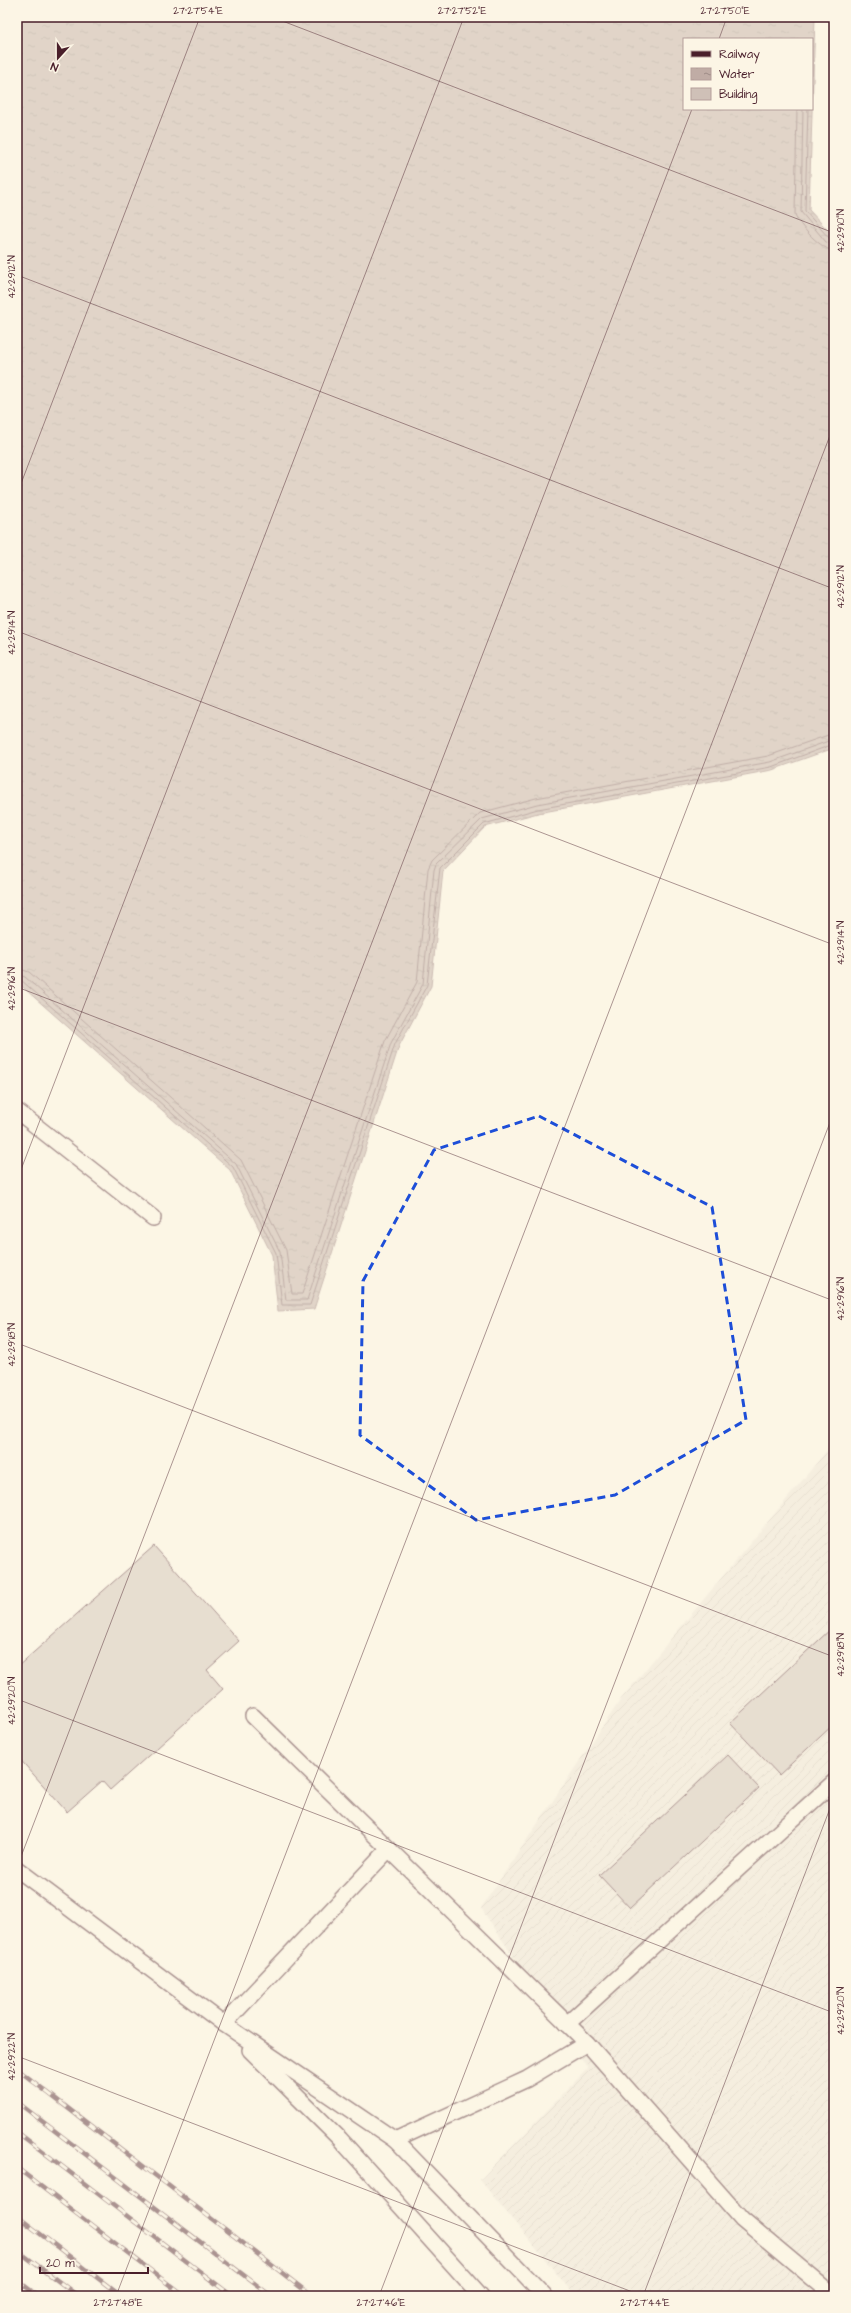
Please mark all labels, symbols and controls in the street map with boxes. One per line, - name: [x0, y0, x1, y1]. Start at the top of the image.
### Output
- text: 27°27'54"E: [173, 4, 223, 18]
- text: 27°27'52"E: [438, 4, 486, 18]
- text: 27°27'50"E: [700, 4, 750, 18]
- north arrow: [38, 38, 78, 78]
- legend: [683, 38, 813, 110]
- text: Railway: [719, 46, 760, 64]
- text: N: [49, 59, 61, 75]
- text: Water: [719, 66, 755, 83]
- text: Building: [719, 86, 757, 104]
- text: 42°29'10"N: [834, 209, 848, 253]
- text: 42°29'12"N: [5, 255, 19, 299]
- text: 42°29'12"N: [834, 565, 848, 609]
- text: 42°29'14"N: [5, 611, 19, 655]
- text: 42°29'14"N: [834, 921, 848, 965]
- text: 42°29'16"N: [5, 967, 19, 1011]
- text: 42°29'16"N: [834, 1277, 848, 1321]
- text: 42°29'18"N: [5, 1323, 19, 1367]
- text: 42°29'18"N: [834, 1633, 848, 1677]
- text: 42°29'20"N: [5, 1677, 19, 1725]
- text: 42°29'20"N: [834, 1987, 848, 2035]
- text: 42°29'22"N: [5, 2033, 19, 2081]
- scale bar: [40, 2249, 148, 2275]
- text: 20 m: [46, 2255, 75, 2272]
- text: 27°27'48"E: [93, 2296, 143, 2310]
- text: 27°27'46"E: [357, 2296, 406, 2310]
- text: 27°27'44"E: [620, 2296, 670, 2310]

